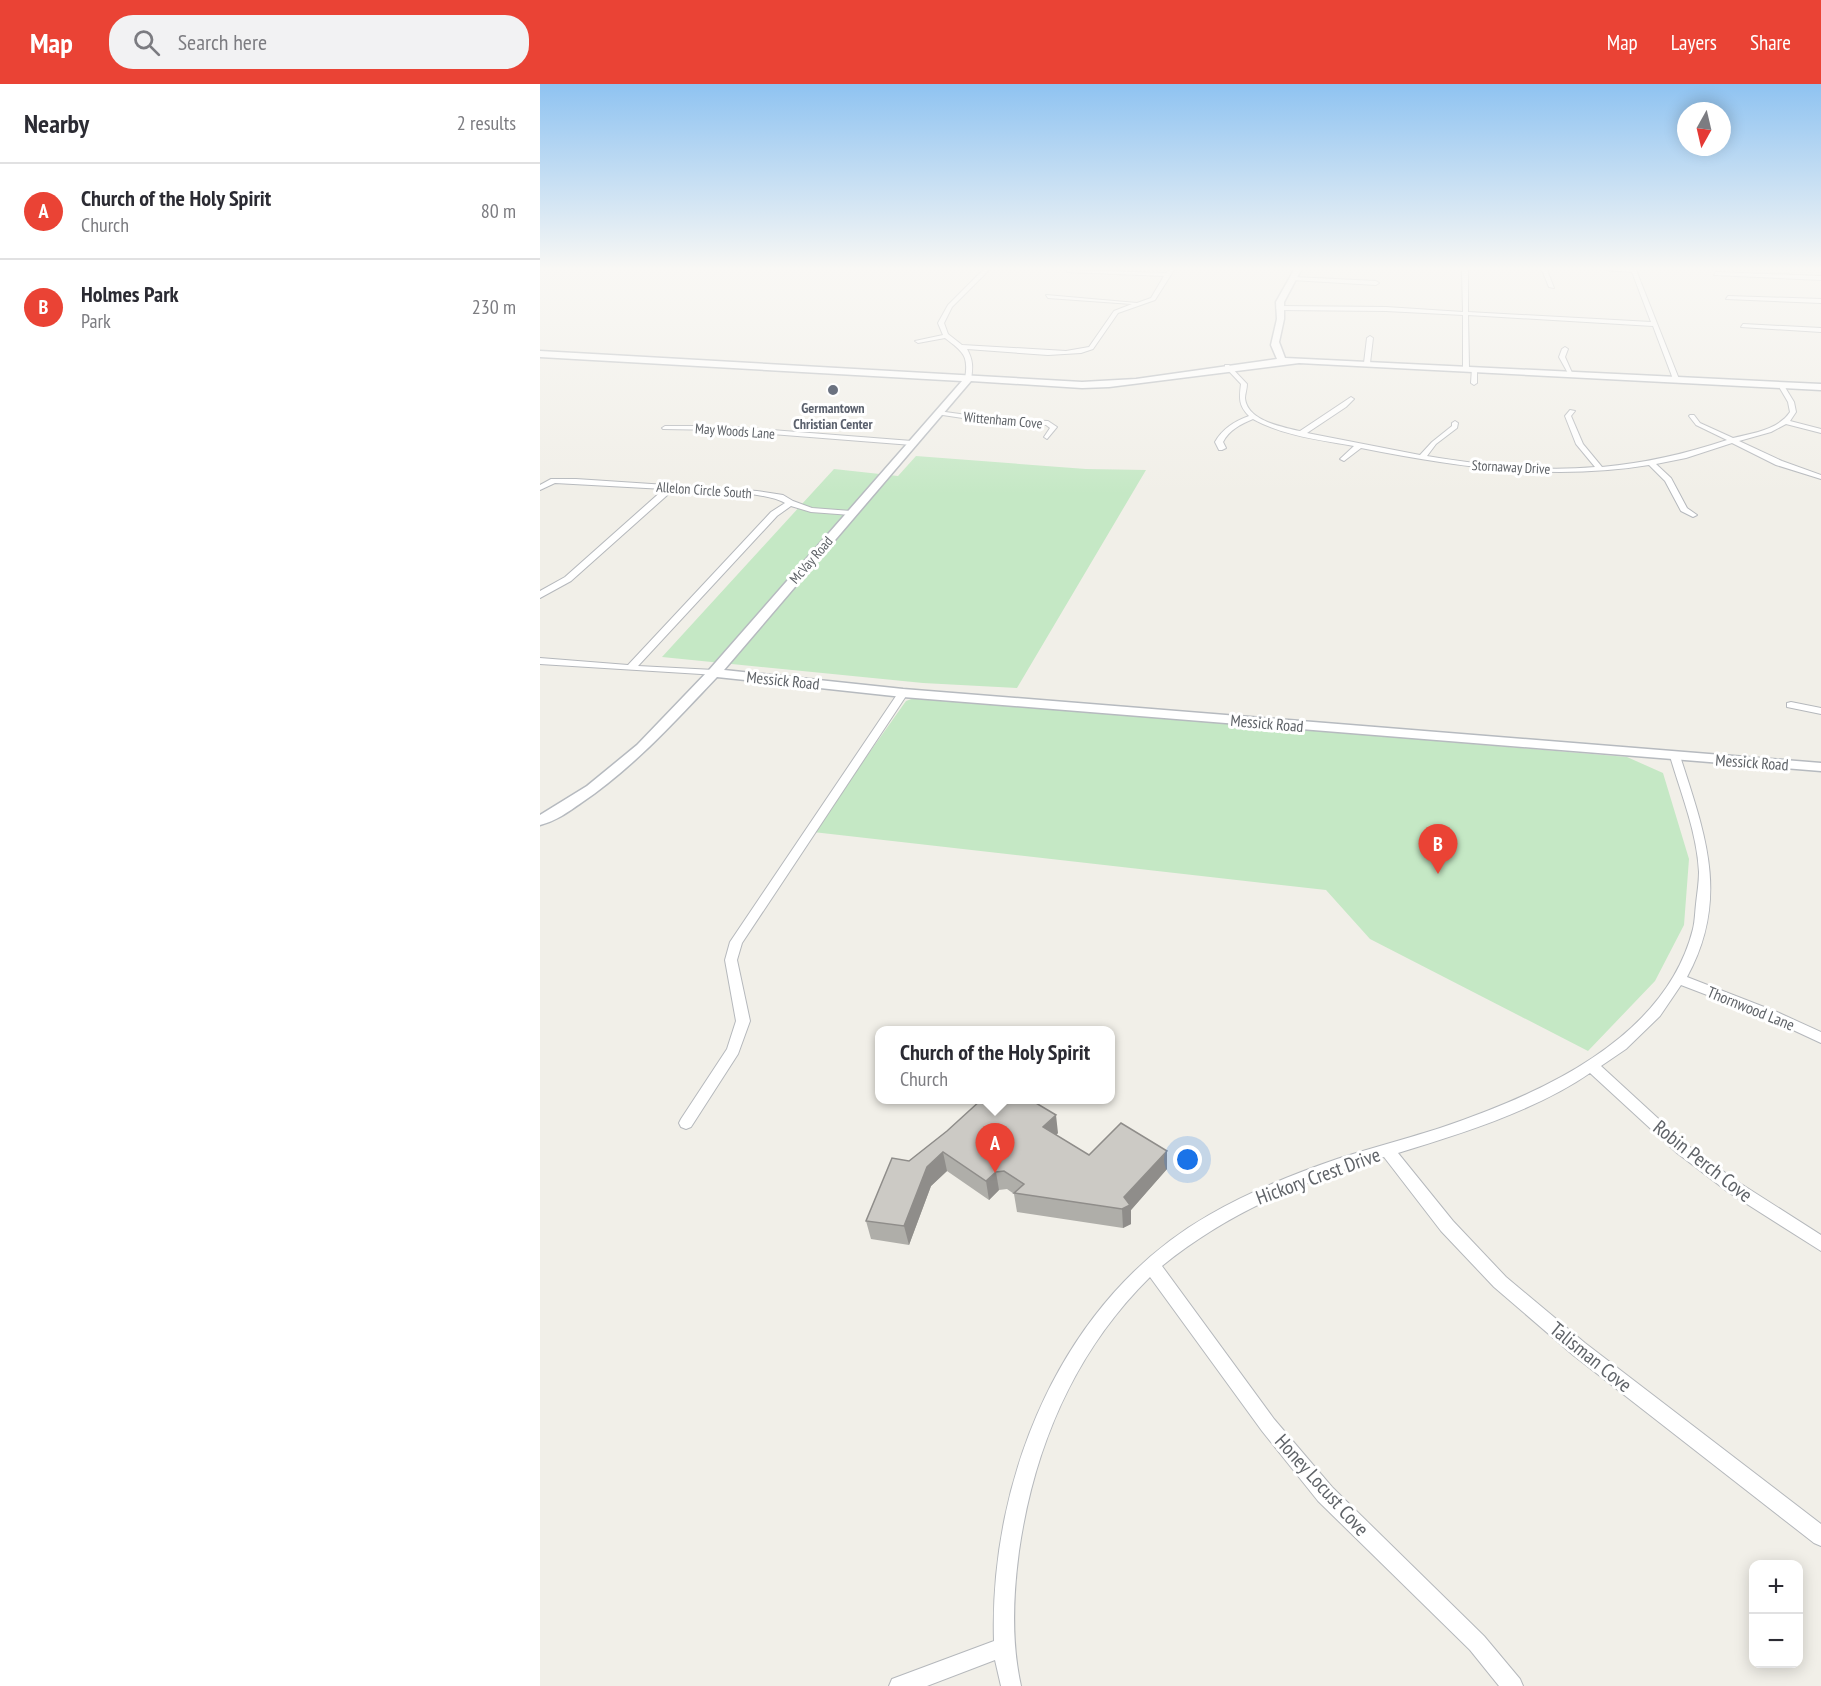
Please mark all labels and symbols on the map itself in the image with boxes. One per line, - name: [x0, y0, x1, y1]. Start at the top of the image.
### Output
- north arrow: [1677, 102, 1731, 156]
- marker: Germantown Christian Center: [826, 383, 840, 397]
- place label: Germantown Christian Center: [793, 399, 874, 433]
- street label: Wittenham Cove: [963, 408, 1043, 432]
- street label: May Woods Lane: [694, 419, 776, 443]
- street label: Stornaway Drive: [1471, 456, 1551, 478]
- street label: Allelon Circle South: [656, 478, 752, 502]
- street label: McVay Road: [785, 533, 837, 587]
- street label: Messick Road: [746, 666, 821, 694]
- street label: Messick Road: [1230, 710, 1304, 736]
- street label: Messick Road: [1715, 749, 1789, 775]
- pin: B: [1418, 824, 1458, 874]
- street label: Thornwood Lane: [1704, 981, 1798, 1035]
- street label: Robin Perch Cove: [1648, 1114, 1758, 1208]
- pin: A: [976, 1124, 1014, 1173]
- street label: Hickory Crest Drive: [1252, 1141, 1384, 1211]
- your location: [1173, 1145, 1202, 1174]
- street label: Talisman Cove: [1545, 1316, 1637, 1398]
- street label: Honey Locust Cove: [1269, 1428, 1375, 1542]

